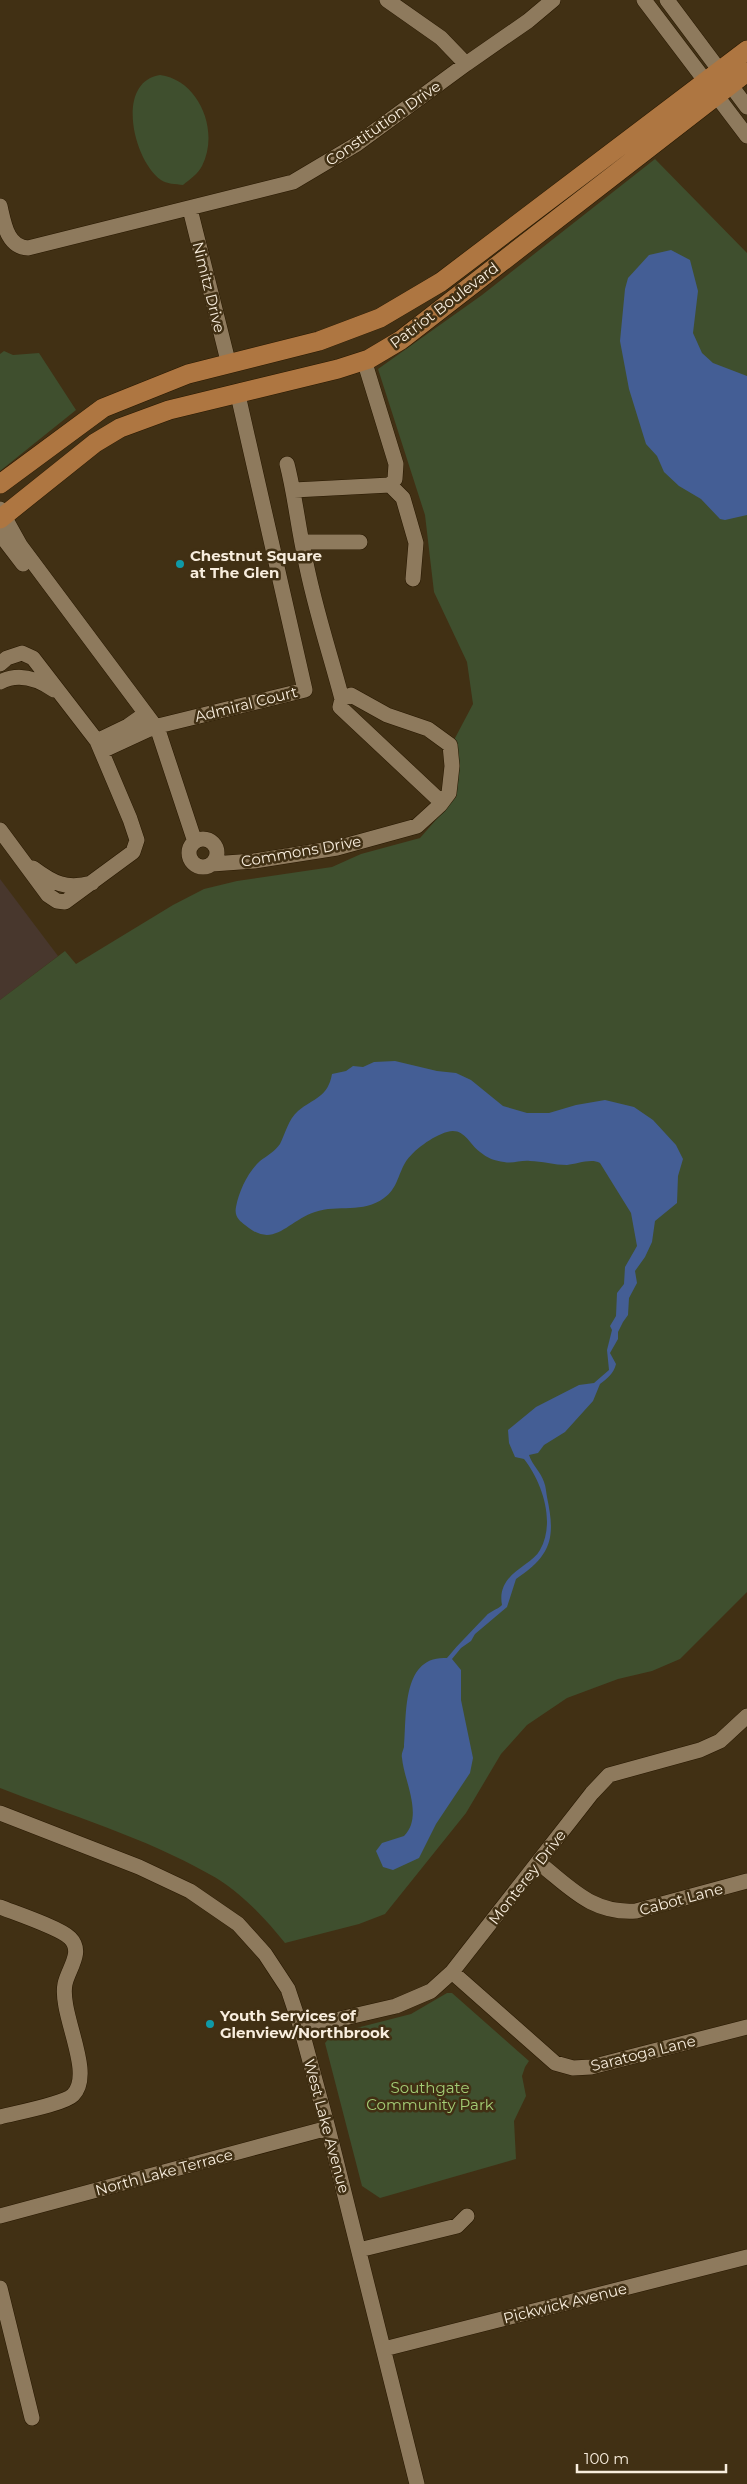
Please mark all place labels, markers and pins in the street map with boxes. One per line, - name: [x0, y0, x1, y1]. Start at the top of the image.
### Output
- place label: Chestnut Square at The Glen: [190, 546, 322, 582]
- marker: Chestnut Square at The Glen: [174, 558, 186, 570]
- place label: Youth Services of Glenview/Northbrook: [219, 2006, 390, 2042]
- marker: Youth Services of Glenview/Northbrook: [204, 2018, 216, 2030]

